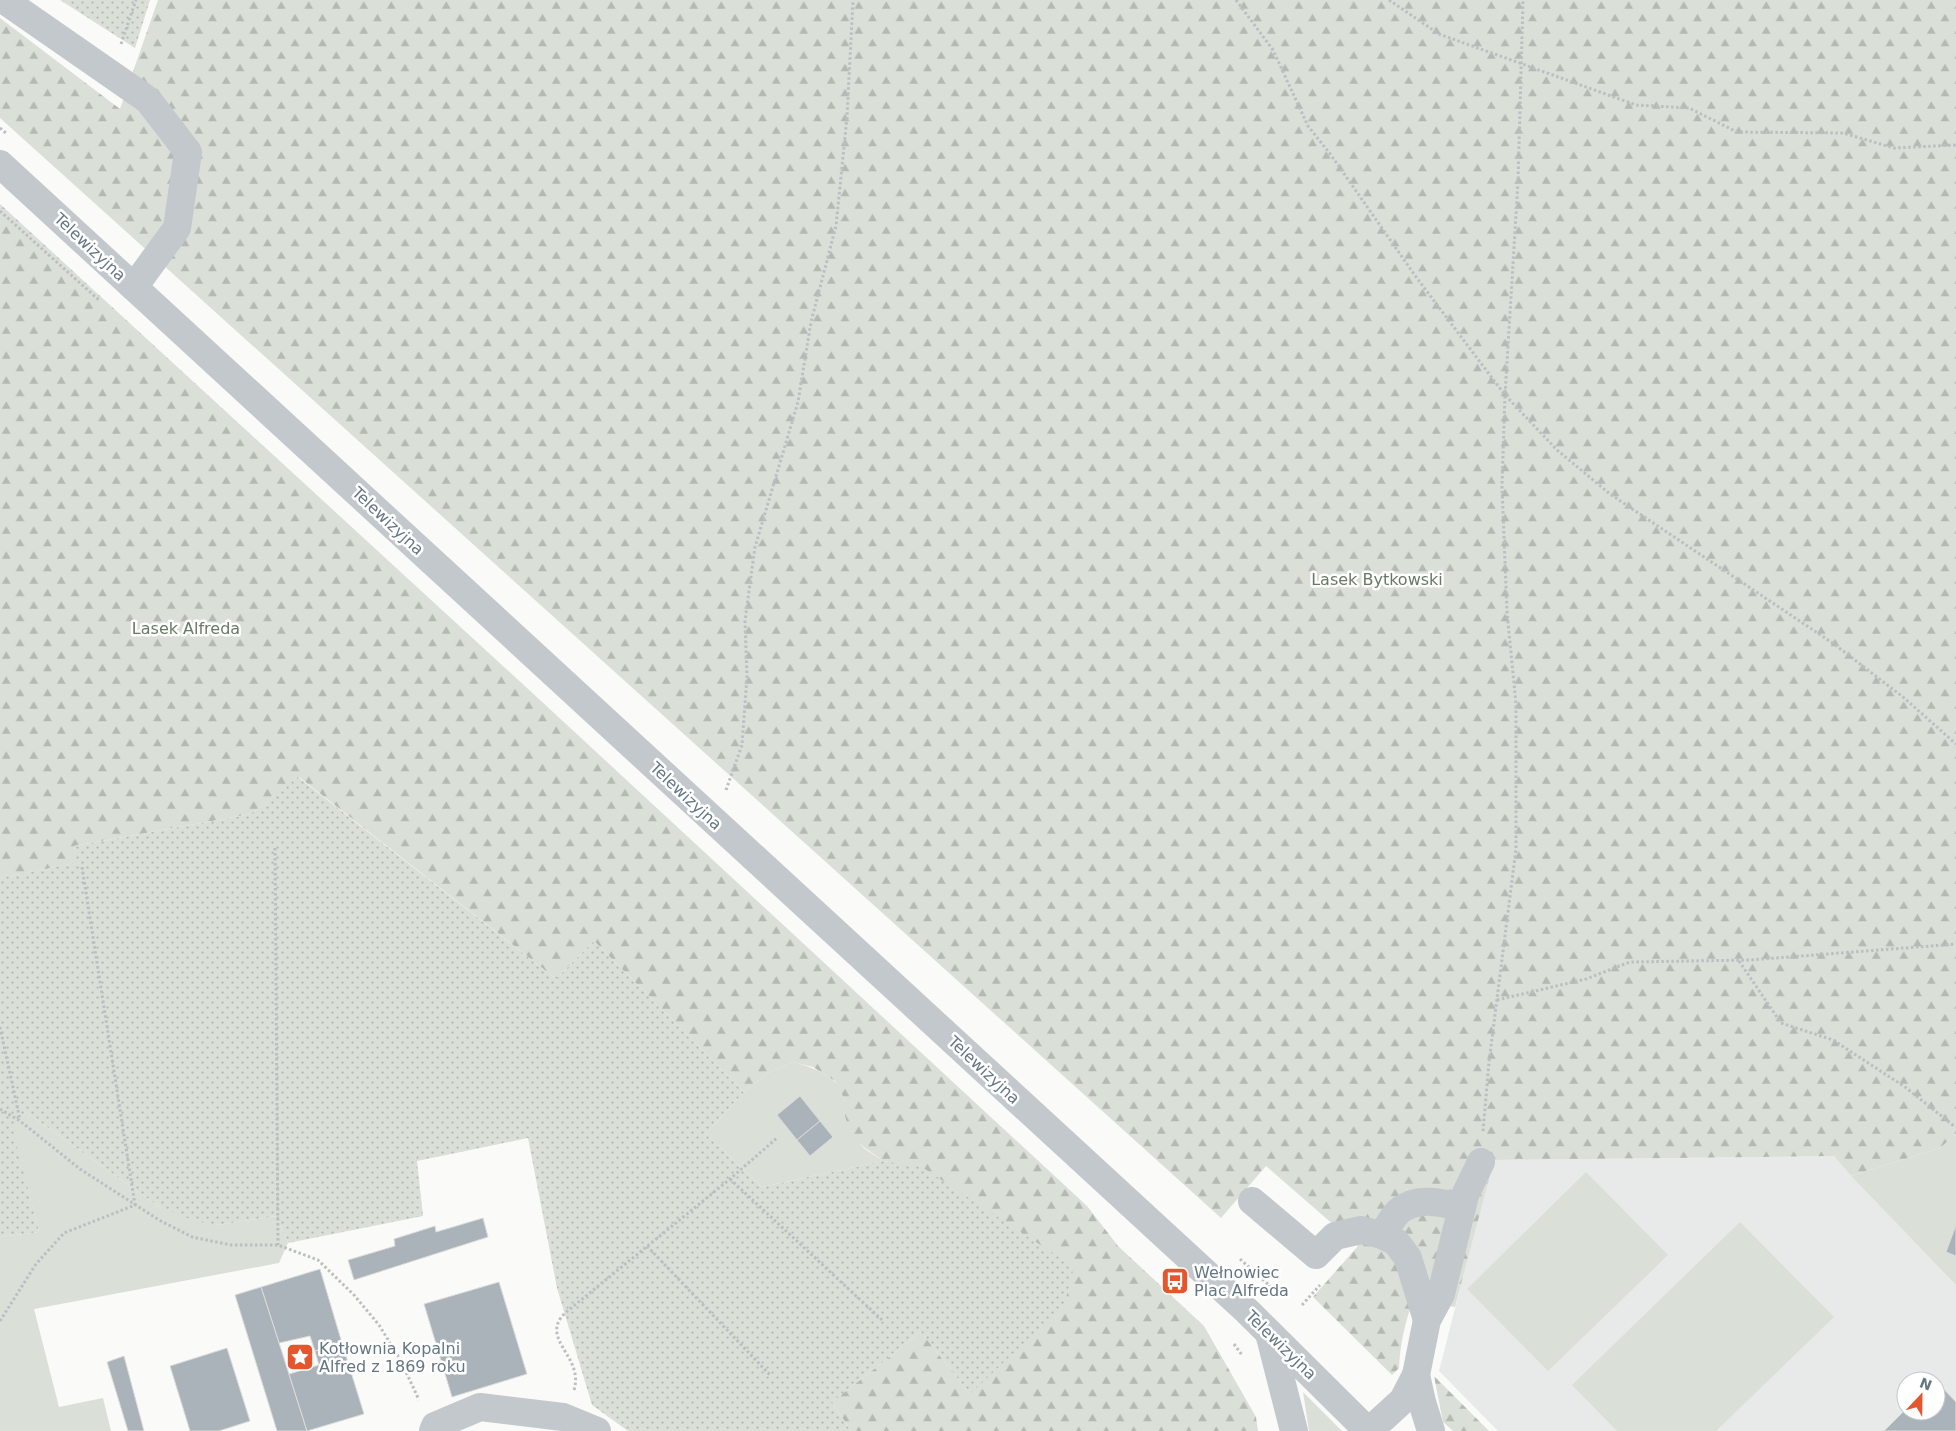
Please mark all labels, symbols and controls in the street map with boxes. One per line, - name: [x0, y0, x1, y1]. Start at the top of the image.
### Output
- street label: Telewizyjna: [50, 208, 130, 285]
- street label: Telewizyjna: [348, 482, 428, 559]
- park label: Lasek Bytkowski: [1311, 570, 1443, 589]
- park label: Lasek Alfreda: [132, 619, 240, 638]
- street label: Telewizyjna: [646, 757, 726, 834]
- street label: Telewizyjna: [944, 1031, 1024, 1108]
- place label: Wełnowiec Plac Alfreda: [1194, 1263, 1289, 1300]
- bus stop icon: Wełnowiec Plac Alfreda: [1160, 1266, 1190, 1296]
- street label: Telewizyjna: [1241, 1306, 1320, 1383]
- place label: Kotłownia Kopalni Alfred z 1869 roku: [319, 1339, 466, 1376]
- place icon: Kotłownia Kopalni Alfred z 1869 roku: [285, 1342, 315, 1372]
- north arrow: [1896, 1371, 1946, 1421]
- text: N: [1917, 1374, 1934, 1394]

